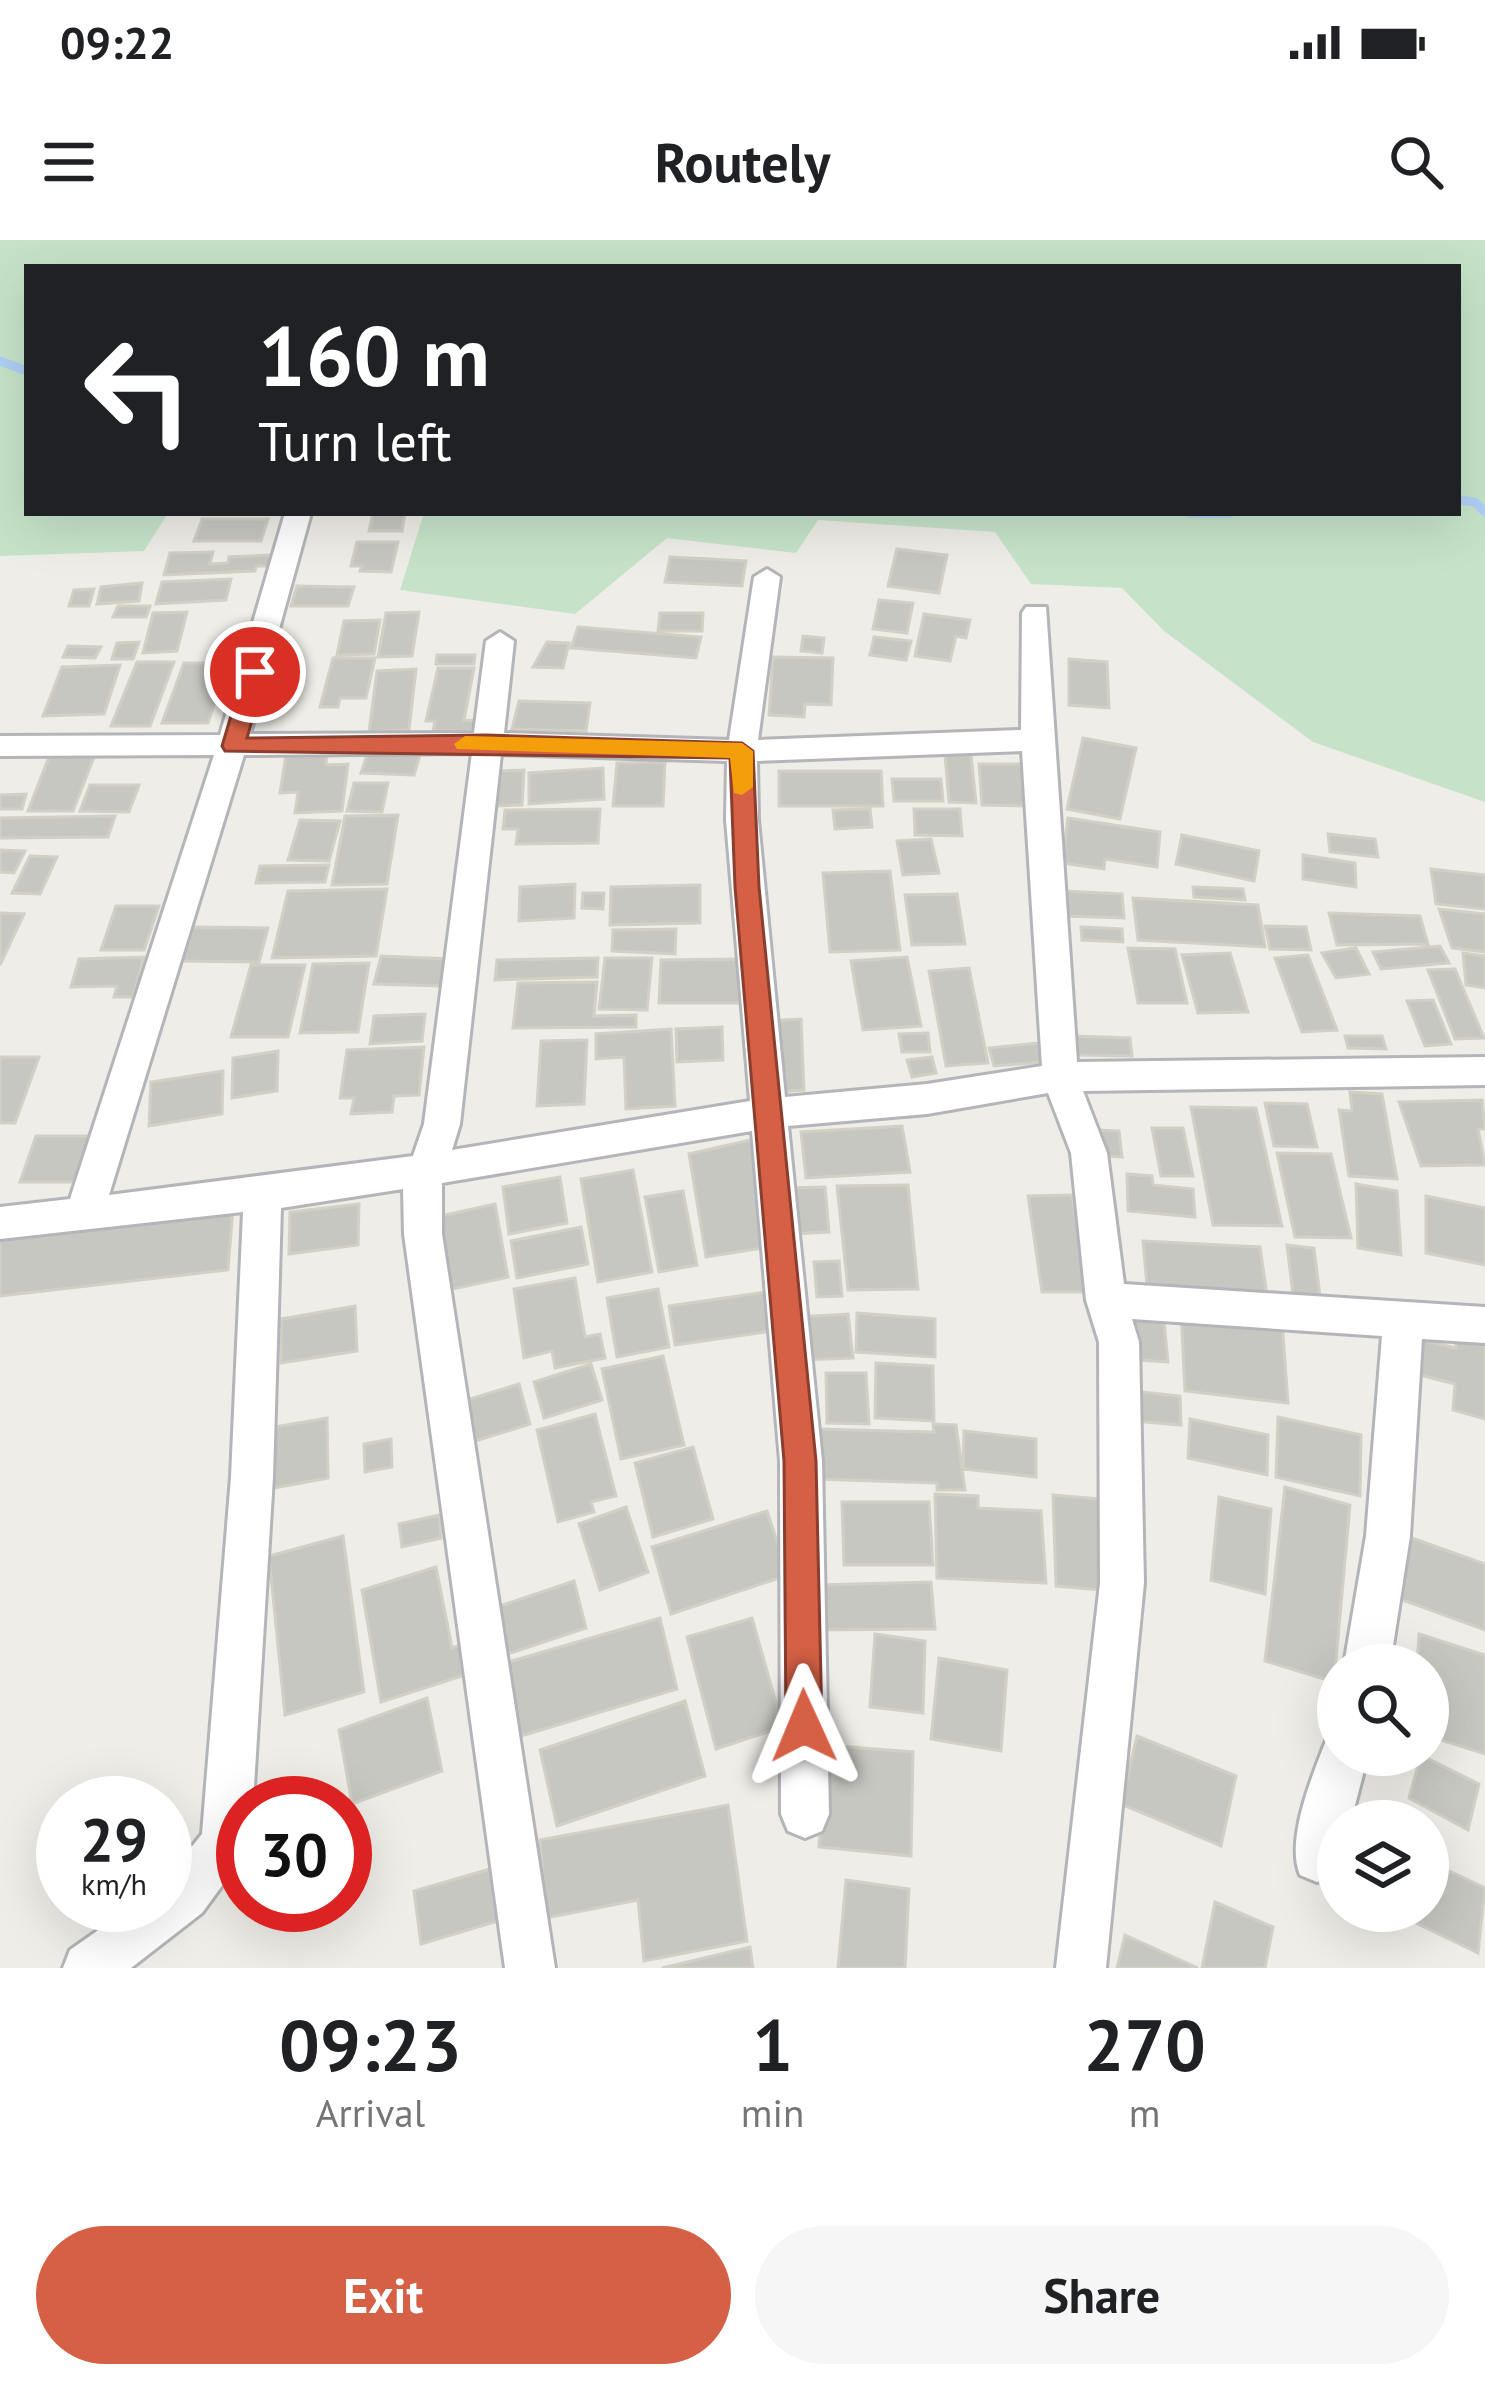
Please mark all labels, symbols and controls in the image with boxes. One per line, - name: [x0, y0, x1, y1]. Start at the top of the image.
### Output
- text: 09:22: [60, 13, 174, 71]
- text: Routely: [655, 127, 830, 197]
- icon: menu: [36, 129, 102, 195]
- icon: search: [1383, 129, 1449, 195]
- text: 160 m: [258, 300, 490, 409]
- icon: left: [60, 312, 216, 468]
- text: Turn left: [258, 406, 452, 476]
- pin: [204, 621, 306, 723]
- icon: arrive: [222, 639, 288, 705]
- map controls: [1317, 1644, 1449, 1932]
- button: search: [1317, 1644, 1449, 1776]
- position arrow: [741, 1663, 867, 1789]
- speed limit sign: 30: [216, 1776, 372, 1932]
- text: 29: [80, 1800, 148, 1878]
- button: layers: [1317, 1800, 1449, 1932]
- text: km/h: [81, 1864, 147, 1903]
- text: 09:23: [279, 1998, 462, 2091]
- text: 1: [752, 1998, 793, 2091]
- text: 270: [1083, 1998, 1206, 2091]
- text: Arrival: [316, 2087, 425, 2138]
- text: min: [741, 2087, 804, 2138]
- text: m: [1129, 2087, 1160, 2138]
- button: Exit: [36, 2226, 731, 2364]
- button: Share: [755, 2226, 1449, 2364]

